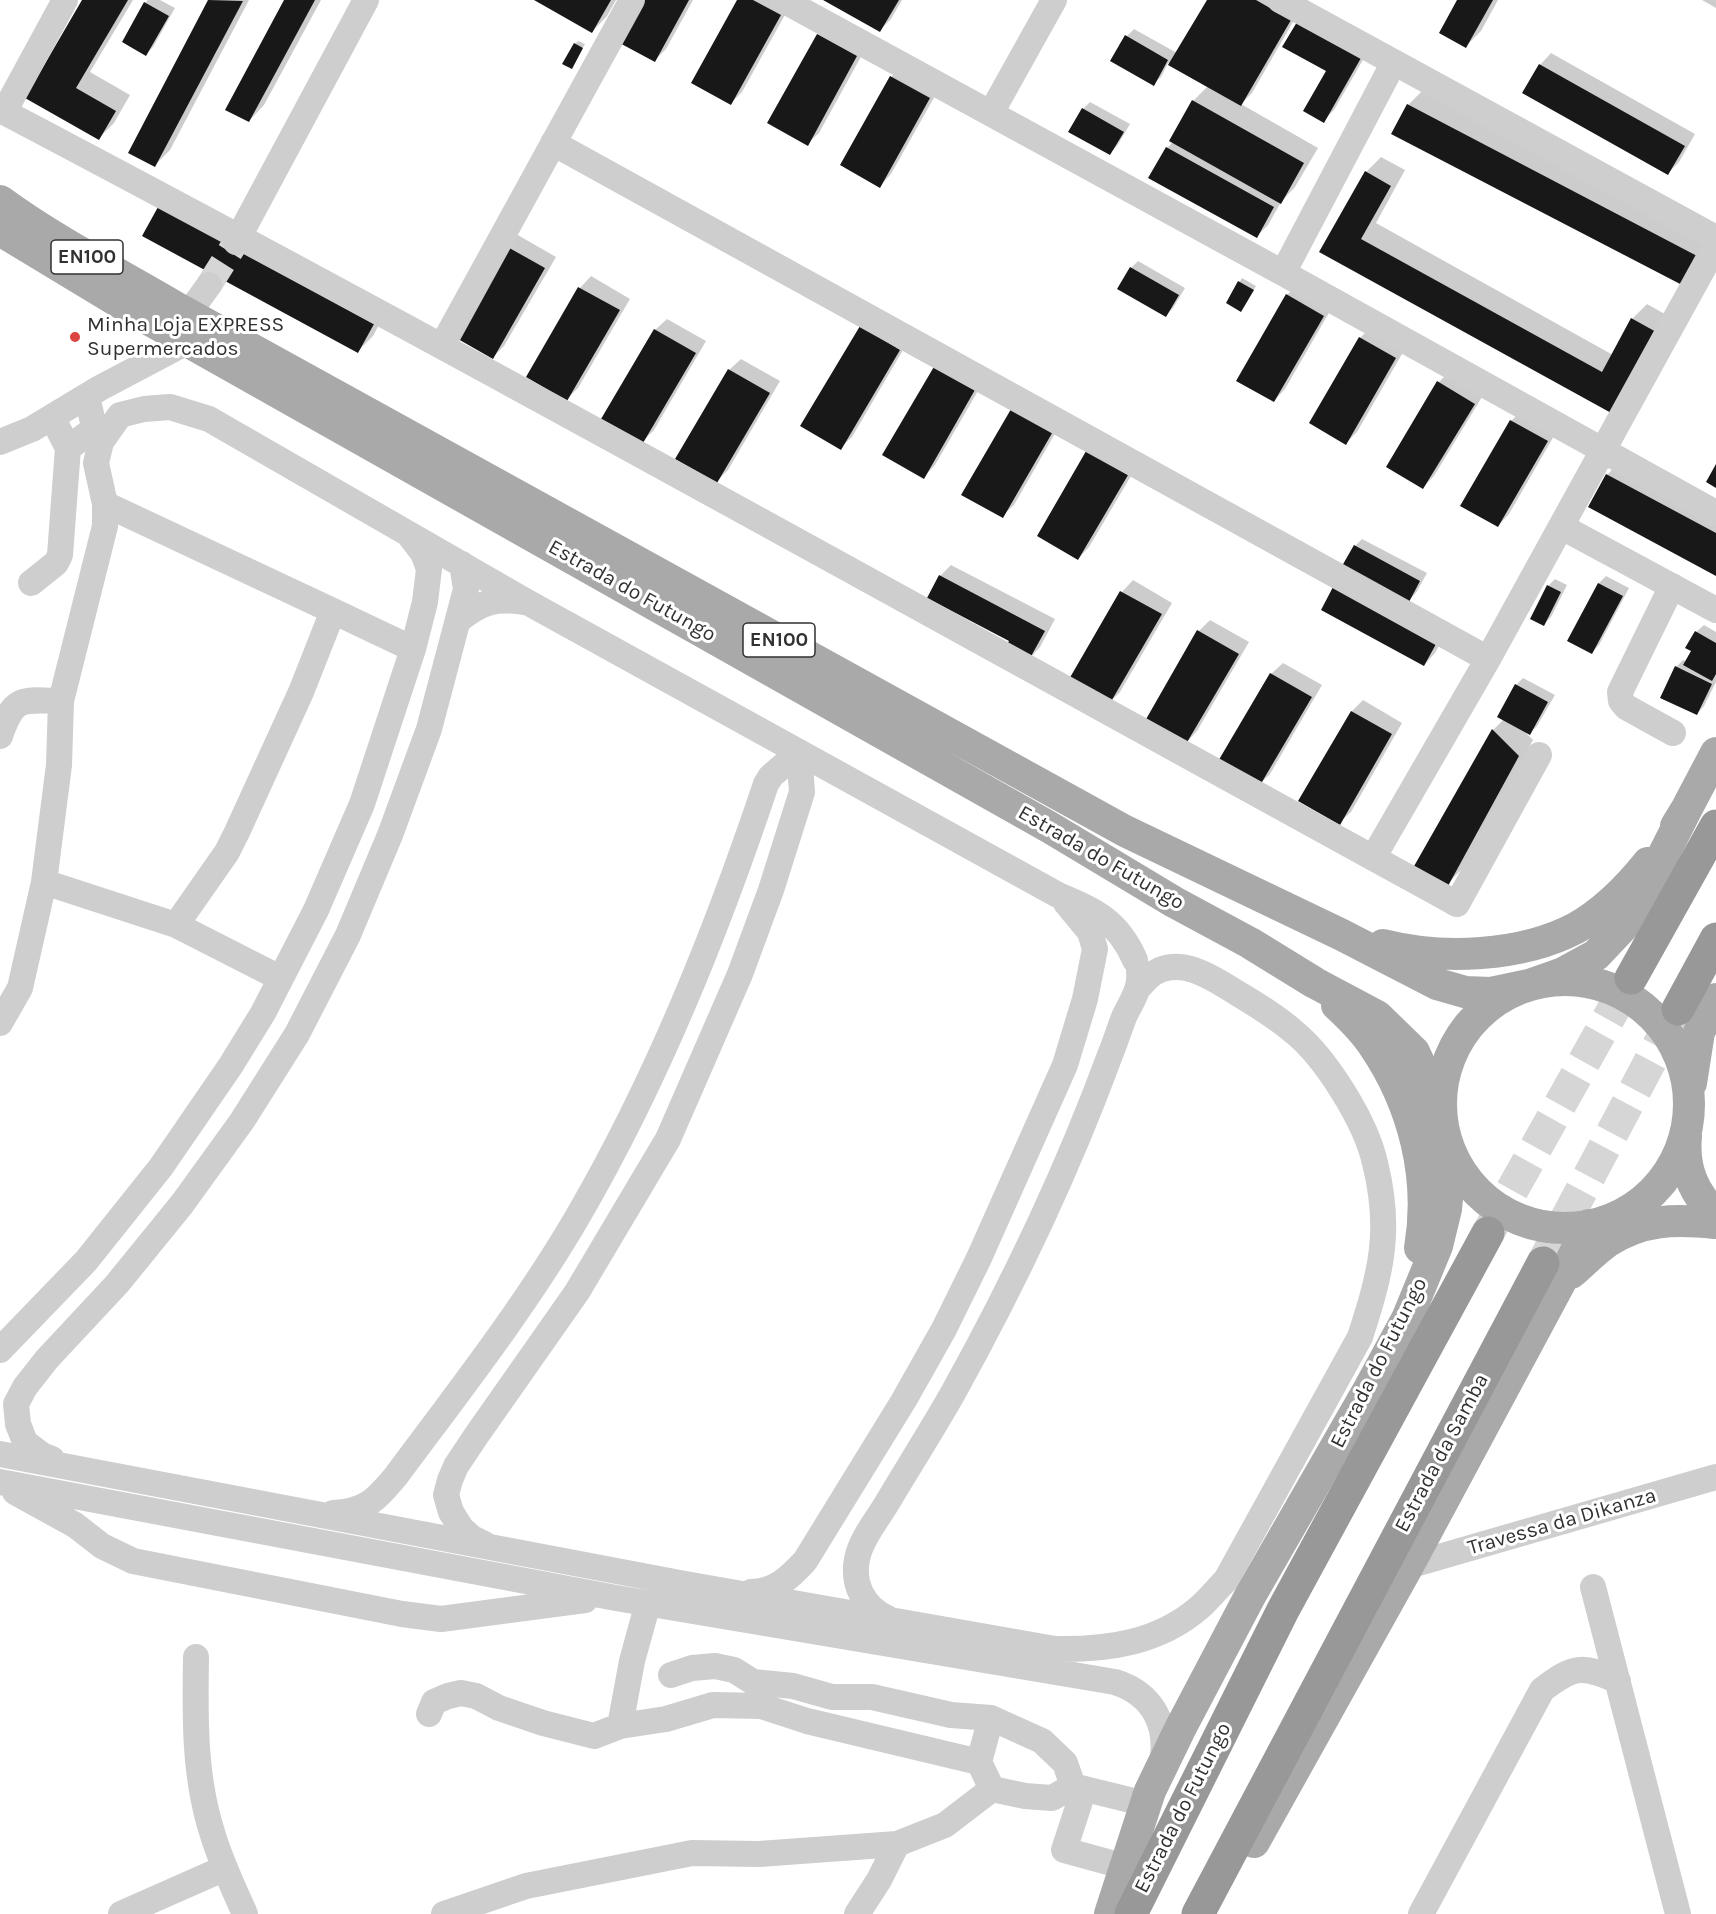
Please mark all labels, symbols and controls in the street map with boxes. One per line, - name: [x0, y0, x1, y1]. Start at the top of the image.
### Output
- road number: EN100: [51, 240, 123, 274]
- place label: Minha Loja EXPRESS Supermercados: [87, 312, 284, 362]
- marker: Minha Loja EXPRESS Supermercados: [68, 330, 82, 344]
- street label: Estrada do Futungo: [544, 535, 720, 647]
- road number: EN100: [743, 623, 815, 657]
- street label: Estrada do Futungo: [1013, 800, 1189, 916]
- street label: Estrada do Futungo: [1325, 1274, 1433, 1452]
- street label: Estrada da Samba: [1390, 1369, 1494, 1537]
- street label: Travessa da Dikanza: [1465, 1483, 1659, 1561]
- street label: Estrada do Futungo: [1129, 1719, 1237, 1897]

